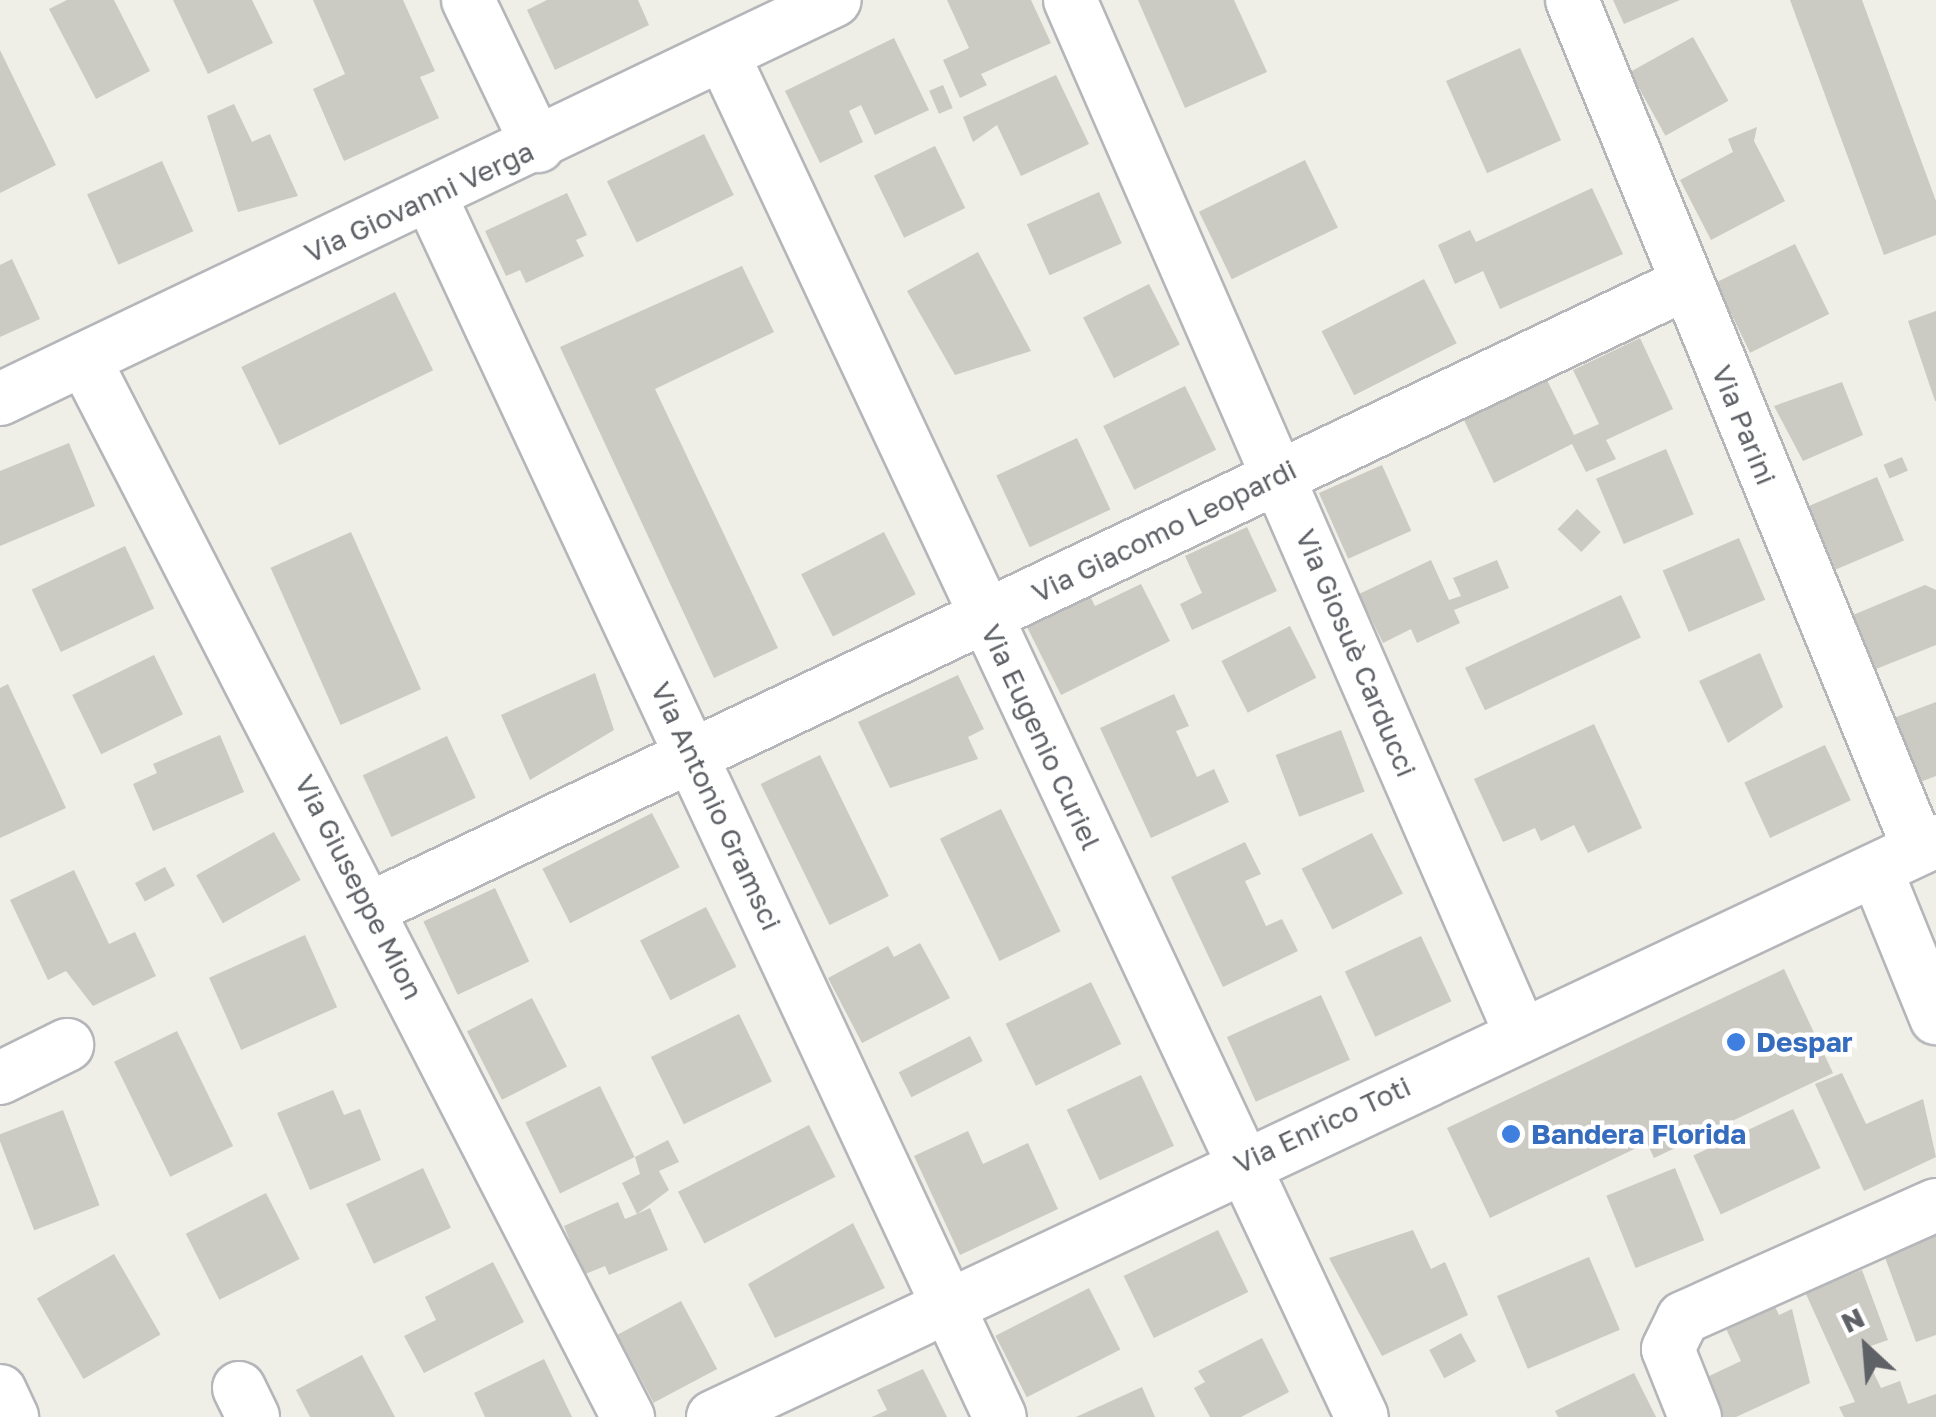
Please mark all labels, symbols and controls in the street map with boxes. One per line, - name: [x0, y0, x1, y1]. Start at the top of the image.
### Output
- street label: Via Giovanni Verga: [299, 134, 539, 270]
- street label: Via Parini: [1705, 360, 1783, 490]
- street label: Via Giacomo Leopardi: [1026, 452, 1302, 610]
- street label: Via Giosuè Carducci: [1289, 524, 1423, 782]
- street label: Via Eugenio Curiel: [974, 619, 1108, 855]
- street label: Via Antonio Gramsci: [644, 677, 788, 935]
- street label: Via Giuseppe Mion: [288, 769, 430, 1005]
- place label: Despar: [1756, 1025, 1853, 1059]
- marker: Despar: [1725, 1031, 1747, 1053]
- street label: Via Enrico Toti: [1228, 1069, 1416, 1181]
- place label: Bandera Florida: [1531, 1117, 1746, 1151]
- marker: Bandera Florida: [1500, 1123, 1522, 1145]
- north arrow: [1816, 1297, 1916, 1397]
- text: N: [1836, 1300, 1869, 1339]

